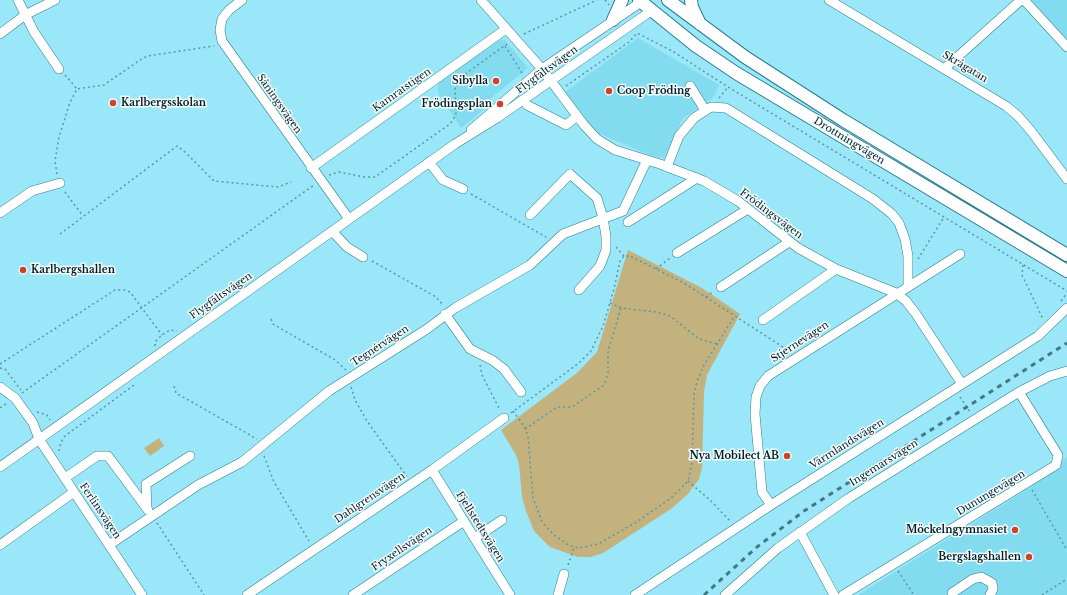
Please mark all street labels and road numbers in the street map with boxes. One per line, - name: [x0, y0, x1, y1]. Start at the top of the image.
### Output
- street label: Flygfältsvägen: [514, 44, 580, 96]
- street label: Skrågatan: [940, 49, 990, 85]
- street label: Kamratstigen: [371, 65, 433, 115]
- street label: Såningsvägen: [254, 72, 304, 136]
- street label: Drottningvägen: [811, 115, 887, 167]
- street label: Frödingsvägen: [737, 187, 805, 241]
- street label: Flygfältsvägen: [188, 270, 254, 322]
- street label: Stjernevägen: [769, 319, 831, 365]
- street label: Tegnérvägen: [349, 323, 411, 369]
- street label: Värmlandsvägen: [808, 416, 886, 472]
- street label: Ingemarsvägen: [848, 437, 920, 489]
- street label: Dunungevägen: [955, 468, 1027, 518]
- street label: Dahlgrensvägen: [333, 470, 407, 526]
- street label: Ferlinsvägen: [77, 481, 123, 541]
- street label: Fjellstedtsvägen: [453, 489, 507, 565]
- street label: Fryxellsvägen: [369, 524, 435, 574]

